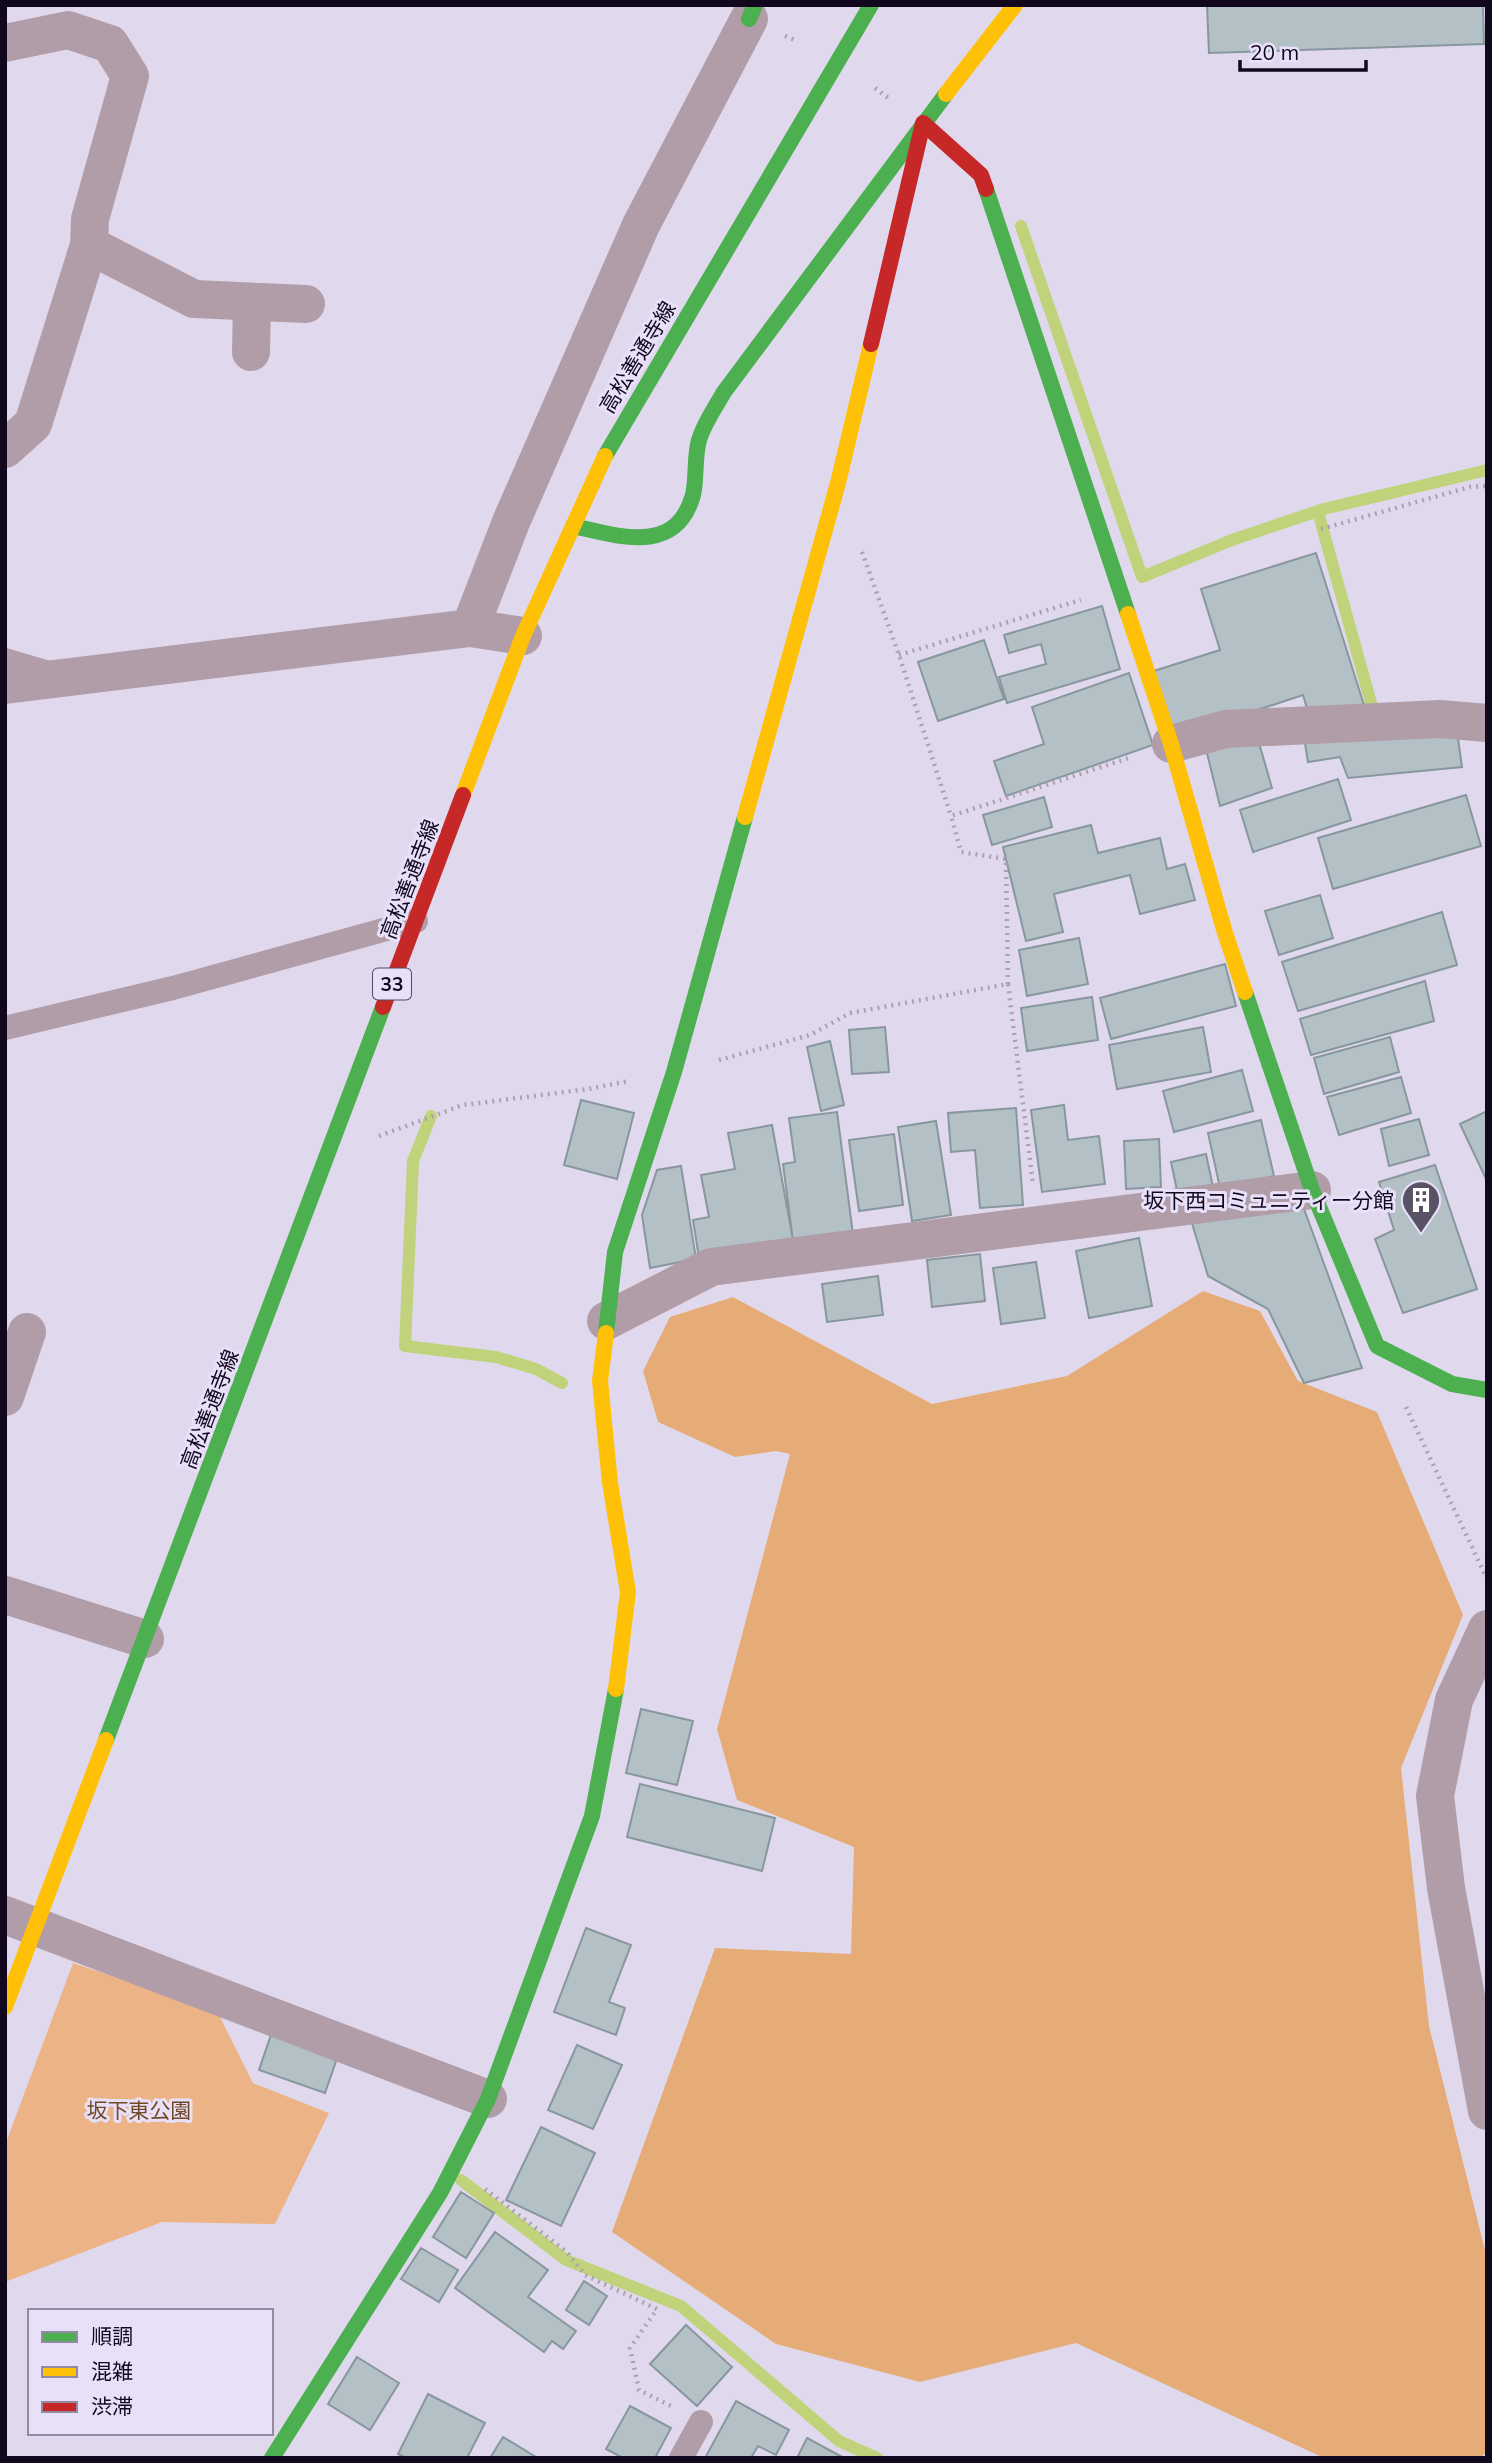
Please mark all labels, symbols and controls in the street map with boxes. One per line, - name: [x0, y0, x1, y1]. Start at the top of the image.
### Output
- scale bar: [1240, 28, 1366, 72]
- text: 20 m: [1250, 39, 1299, 65]
- street label: 高松善通寺線: [593, 296, 681, 418]
- street label: 高松善通寺線: [374, 816, 444, 942]
- road number: 33: [373, 968, 411, 1000]
- building icon: 坂下西コミュニティー分館: [1400, 1179, 1442, 1234]
- place label: 坂下西コミュニティー分館: [1143, 1187, 1394, 1213]
- street label: 高松善通寺線: [174, 1346, 244, 1472]
- park label: 坂下東公園: [87, 2097, 192, 2123]
- legend: [28, 2309, 273, 2435]
- text: 順調: [91, 2323, 133, 2349]
- text: 混雑: [91, 2358, 133, 2384]
- text: 渋滞: [91, 2393, 133, 2419]

